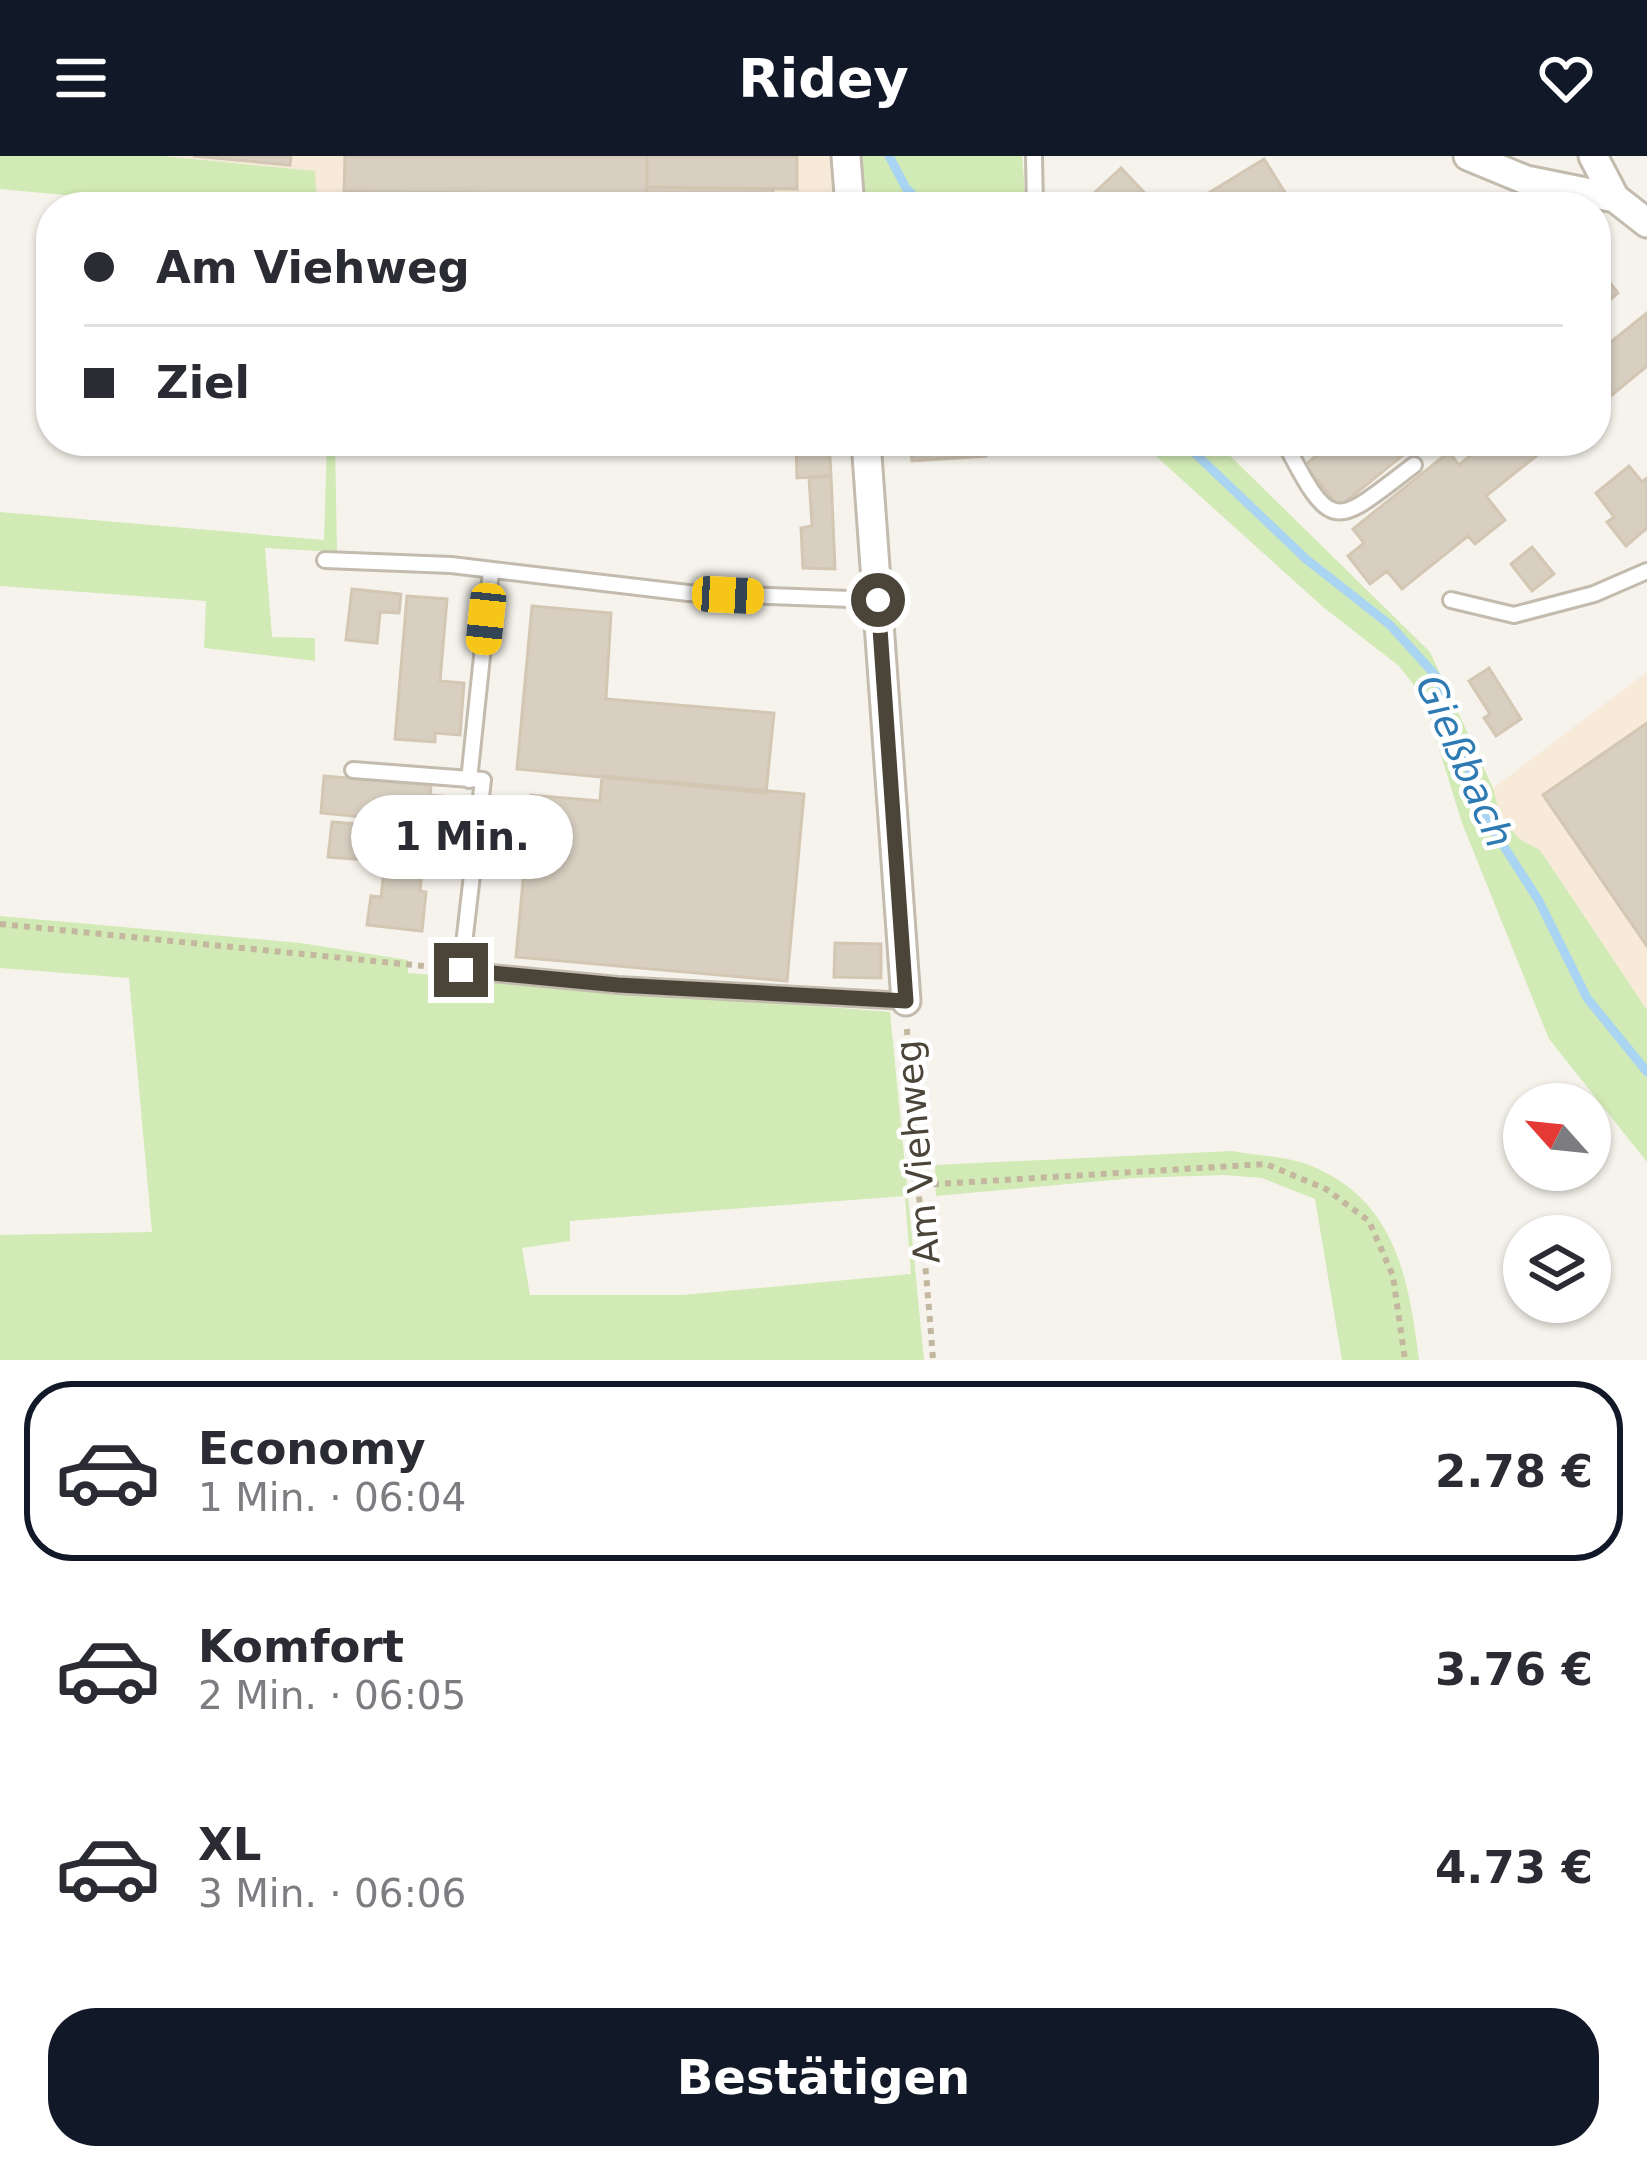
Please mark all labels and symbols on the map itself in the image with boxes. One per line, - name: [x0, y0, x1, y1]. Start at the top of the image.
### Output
- route start: [851, 573, 905, 627]
- car: [691, 575, 765, 615]
- car: [464, 581, 508, 657]
- water label: Gießbach: [1406, 668, 1523, 855]
- callout: 1 Min.: [350, 796, 572, 880]
- route end: [434, 943, 488, 997]
- street label: Am Viehweg: [887, 1038, 948, 1266]
- north arrow: [1503, 1083, 1611, 1191]

